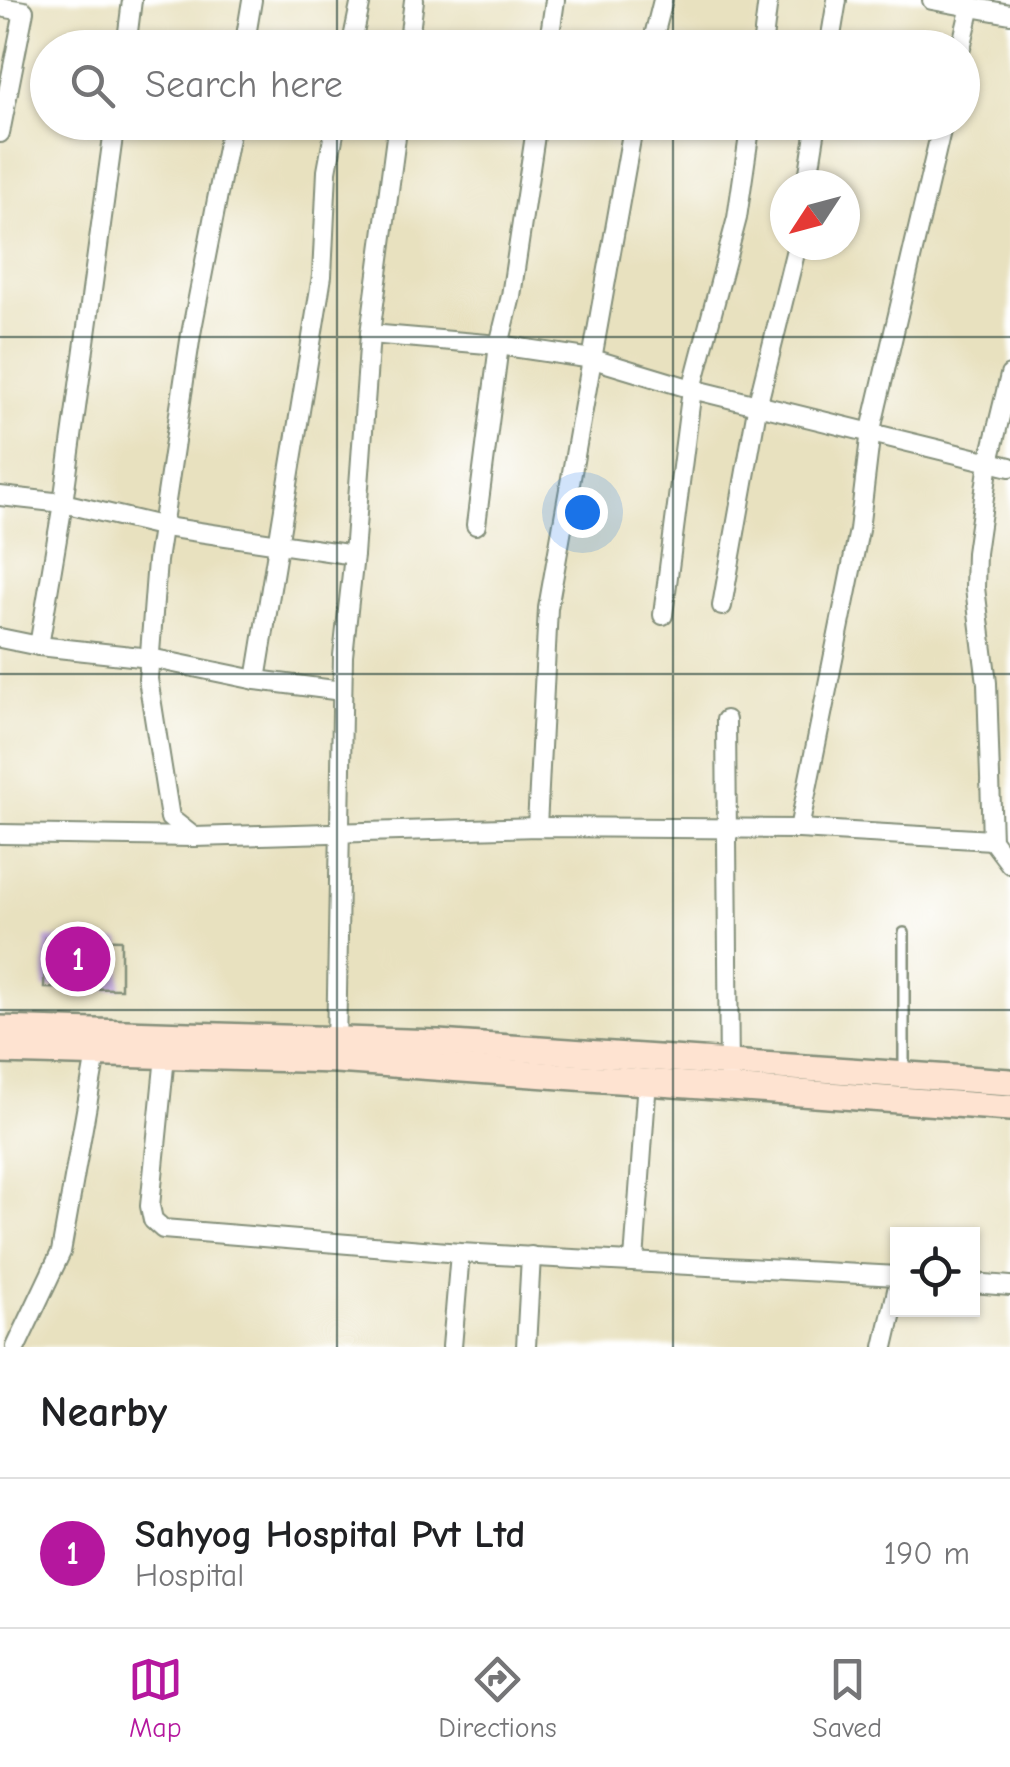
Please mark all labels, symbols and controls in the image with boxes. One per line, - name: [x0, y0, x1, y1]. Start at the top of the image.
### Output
- search box: [30, 30, 980, 140]
- icon: search: [65, 58, 120, 113]
- text: Search here: [145, 63, 343, 107]
- north arrow: [770, 170, 860, 260]
- your location: [557, 487, 608, 538]
- pin: 1: [46, 922, 110, 996]
- map controls: [890, 1227, 980, 1317]
- button: locate: [890, 1227, 980, 1317]
- text: Nearby: [40, 1388, 167, 1437]
- text: Sahyog Hospital Pvt Ltd: [135, 1513, 525, 1557]
- text: 1: [66, 1535, 79, 1572]
- text: 190 m: [884, 1535, 970, 1572]
- text: Hospital: [135, 1557, 244, 1594]
- tab: Map: [128, 1652, 183, 1744]
- tab: Directions: [438, 1652, 557, 1744]
- tab: Saved: [812, 1652, 882, 1744]

